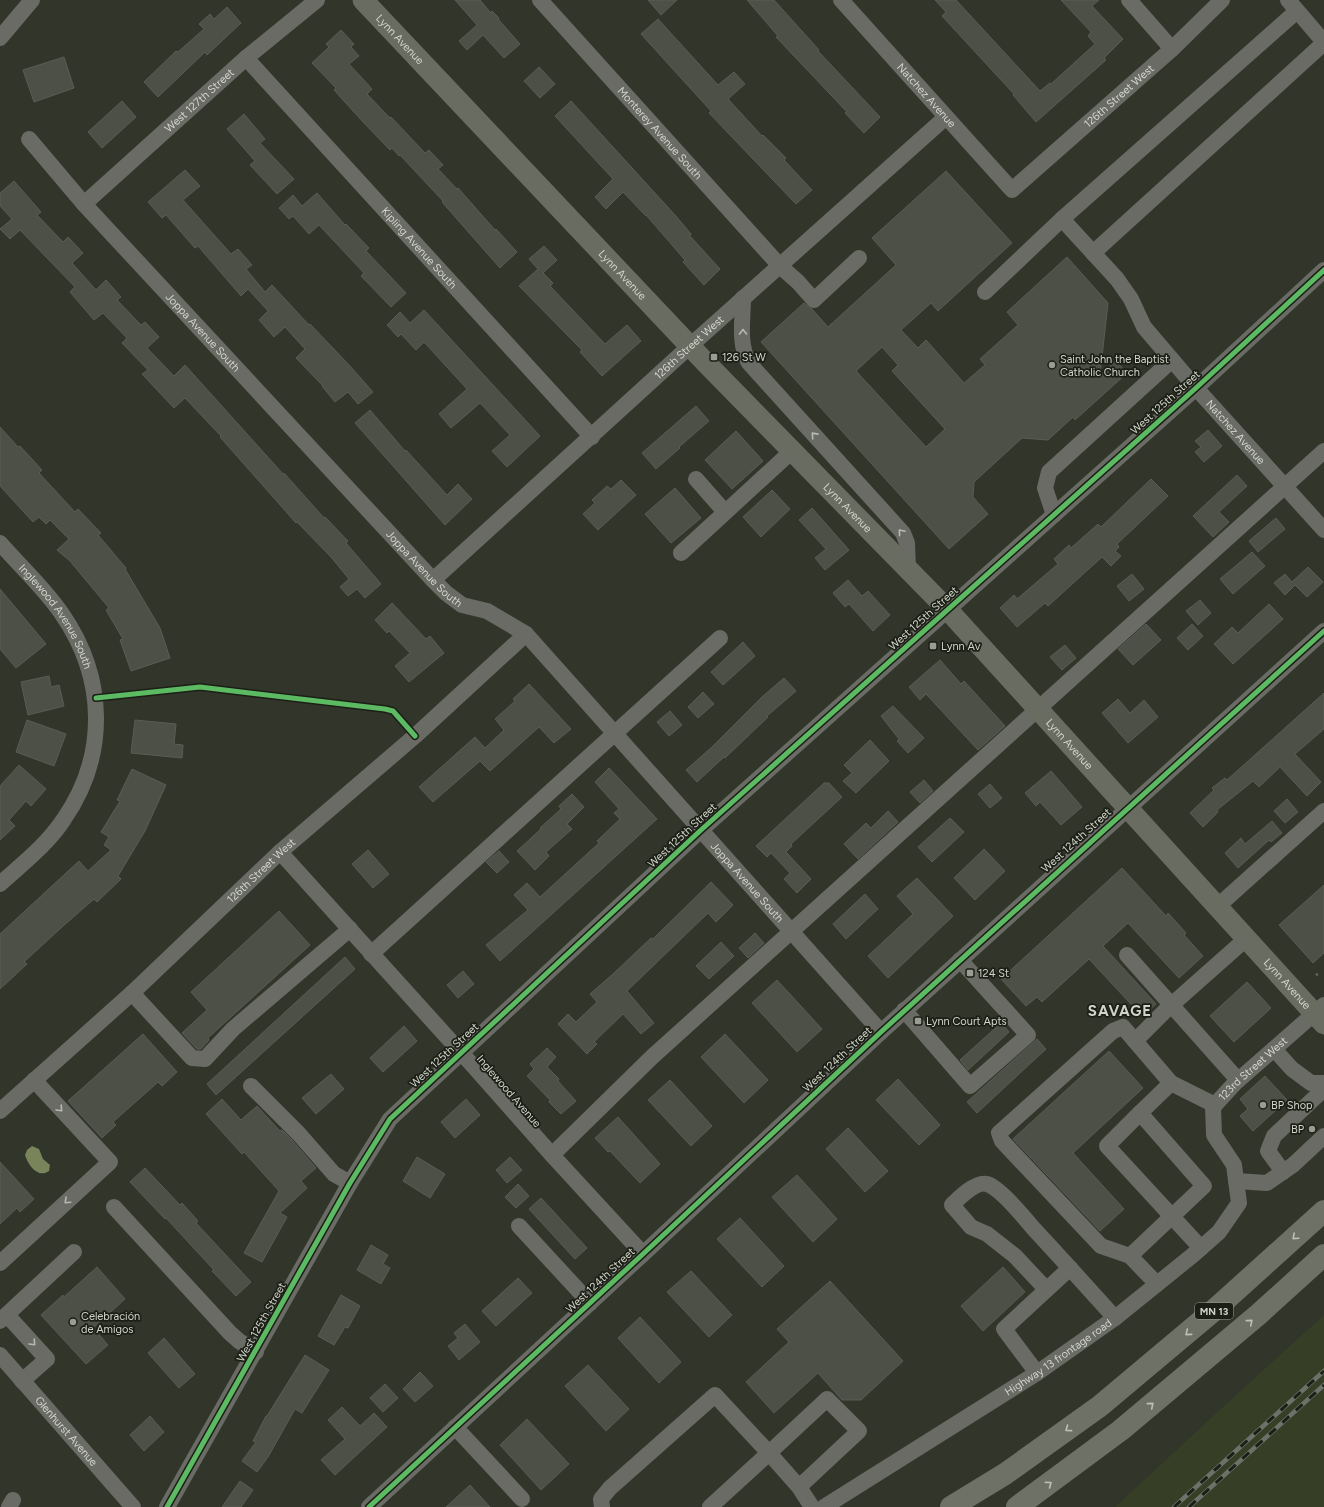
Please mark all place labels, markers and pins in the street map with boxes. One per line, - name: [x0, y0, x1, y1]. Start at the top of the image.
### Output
- place label: 126 St W: [722, 351, 766, 364]
- marker: 126 St W: [709, 352, 719, 362]
- place label: Saint John the Baptist Catholic Church: [1060, 353, 1169, 379]
- marker: Saint John the Baptist Catholic Church: [1047, 360, 1057, 370]
- place label: Lynn Av: [941, 640, 981, 653]
- marker: Lynn Av: [928, 641, 938, 651]
- place label: 124 St: [978, 967, 1009, 980]
- marker: 124 St: [965, 968, 975, 978]
- place label: Lynn Court Apts: [926, 1015, 1007, 1028]
- marker: Lynn Court Apts: [913, 1016, 923, 1026]
- place label: BP Shop: [1271, 1099, 1313, 1112]
- marker: BP Shop: [1258, 1100, 1268, 1110]
- place label: BP: [1291, 1123, 1305, 1136]
- marker: BP: [1307, 1124, 1317, 1134]
- place label: Celebración de Amigos: [81, 1310, 140, 1336]
- marker: Celebración de Amigos: [68, 1317, 78, 1327]

